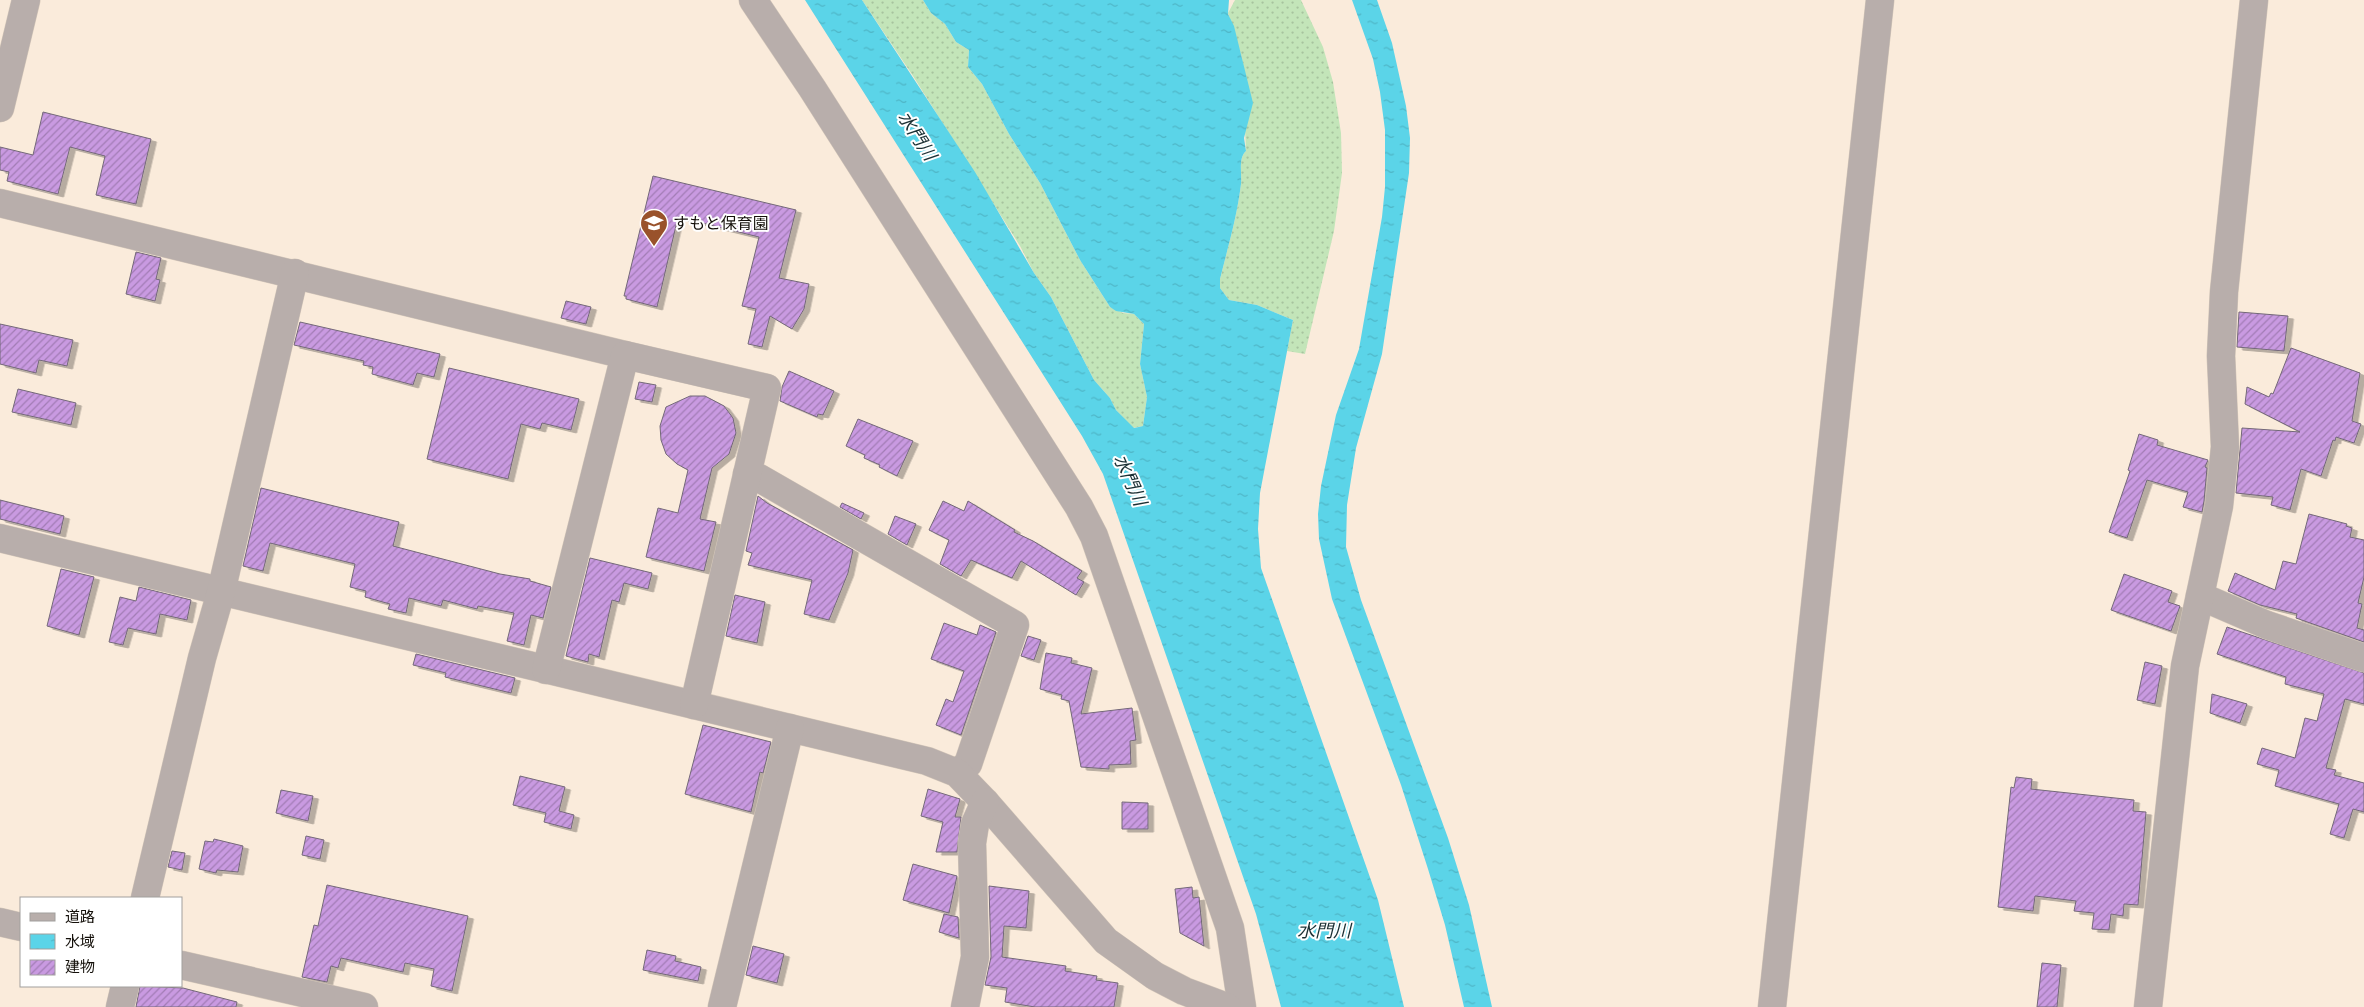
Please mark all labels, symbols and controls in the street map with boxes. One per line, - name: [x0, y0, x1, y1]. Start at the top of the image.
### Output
- water label: 水門川: [893, 107, 942, 166]
- school or university icon: すもと保育園: [639, 208, 669, 247]
- place label: すもと保育園: [673, 214, 769, 233]
- water label: 水門川: [1109, 451, 1152, 511]
- legend: [20, 897, 182, 987]
- text: 道路: [65, 908, 95, 926]
- water label: 水門川: [1297, 920, 1353, 942]
- text: 水域: [65, 933, 95, 951]
- text: 建物: [65, 958, 95, 976]

